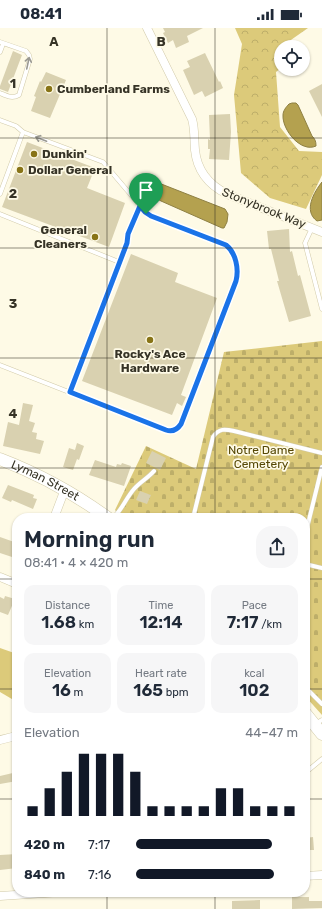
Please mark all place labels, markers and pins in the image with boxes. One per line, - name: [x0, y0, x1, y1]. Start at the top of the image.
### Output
- place label: Cumberland Farms: [57, 82, 170, 96]
- marker: Cumberland Farms: [44, 84, 54, 94]
- place label: Dunkin': [42, 147, 87, 161]
- marker: Dunkin': [29, 149, 39, 159]
- place label: Dollar General: [28, 163, 112, 177]
- marker: Dollar General: [15, 165, 25, 175]
- pin: [129, 173, 163, 214]
- place label: General Cleaners: [34, 223, 87, 251]
- marker: General Cleaners: [90, 232, 100, 242]
- marker: Rocky's Ace Hardware: [145, 335, 155, 345]
- place label: Rocky's Ace Hardware: [114, 347, 186, 375]

